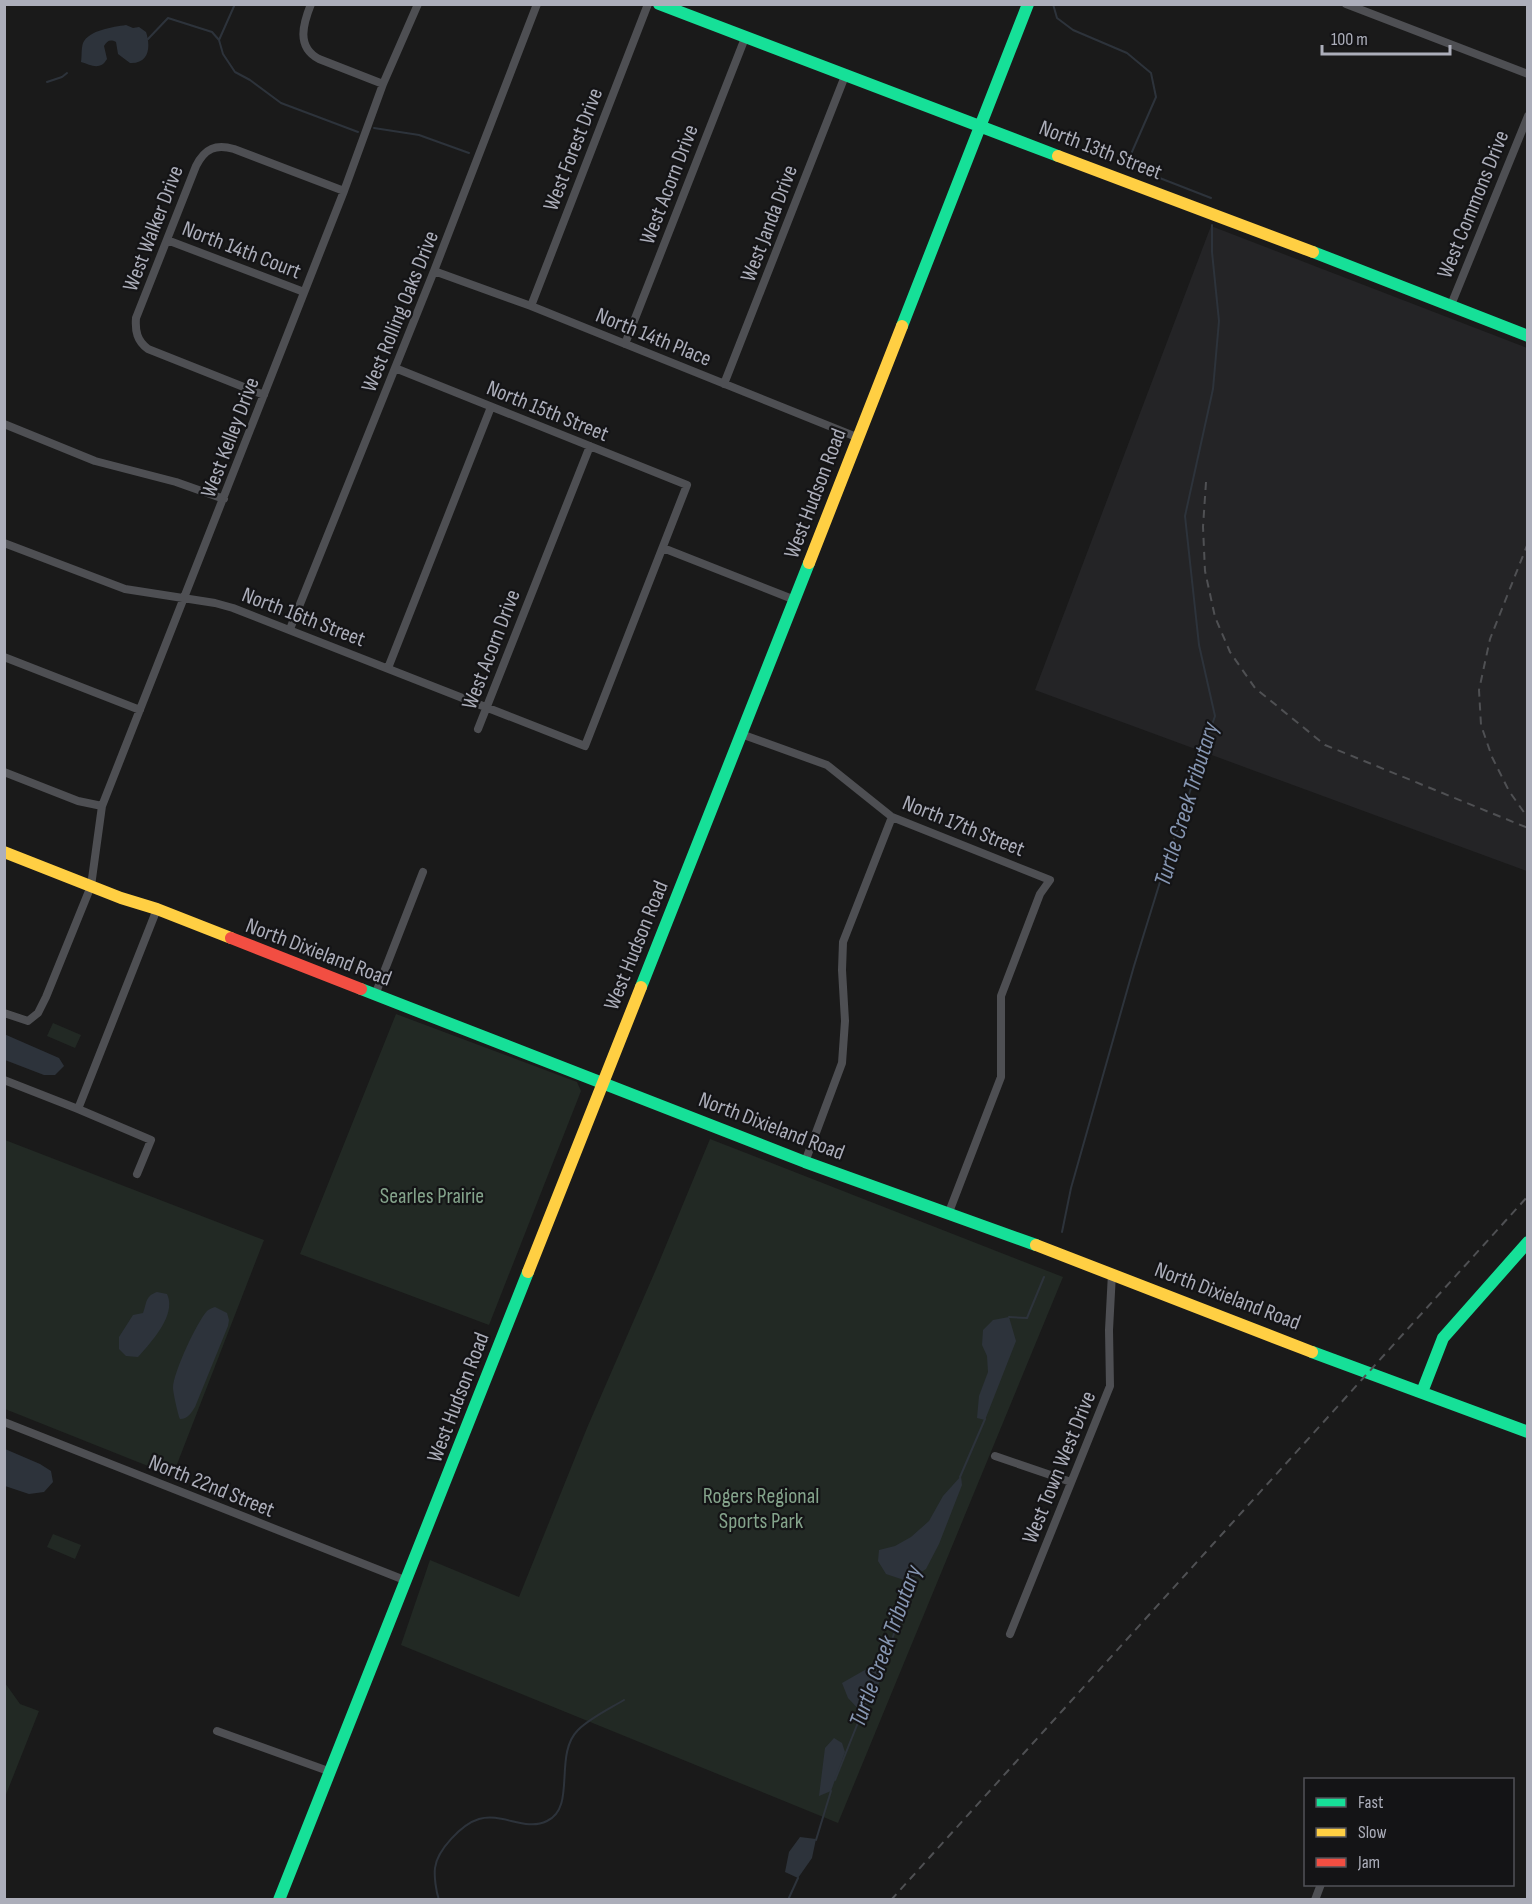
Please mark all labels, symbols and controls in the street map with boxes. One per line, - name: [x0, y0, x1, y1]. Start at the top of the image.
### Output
- scale bar: [1322, 18, 1450, 56]
- text: 100 m: [1331, 29, 1368, 50]
- street label: West Forest Drive: [538, 84, 609, 215]
- street label: North 13th Street: [1035, 115, 1166, 186]
- street label: West Acorn Drive: [634, 121, 705, 248]
- street label: West Commons Drive: [1431, 127, 1515, 282]
- street label: West Janda Drive: [735, 161, 804, 286]
- street label: West Walker Drive: [117, 162, 190, 295]
- street label: North 14th Court: [178, 215, 305, 286]
- street label: West Rolling Oaks Drive: [356, 227, 445, 396]
- street label: North 14th Place: [592, 302, 715, 373]
- street label: West Kelley Drive: [195, 374, 266, 501]
- street label: North 15th Street: [483, 375, 613, 448]
- street label: West Hudson Road: [778, 425, 853, 562]
- street label: North 16th Street: [238, 582, 369, 653]
- street label: West Acorn Drive: [456, 586, 527, 713]
- water label: Turtle Creek Tributary: [1148, 718, 1225, 890]
- street label: North 17th Street: [898, 790, 1029, 863]
- street label: West Hudson Road: [598, 877, 675, 1014]
- street label: North Dixieland Road: [242, 912, 395, 993]
- street label: North Dixieland Road: [695, 1086, 848, 1167]
- park label: Searles Prairie: [380, 1183, 484, 1210]
- street label: North Dixieland Road: [1151, 1256, 1304, 1337]
- street label: West Hudson Road: [421, 1329, 496, 1466]
- street label: West Town West Drive: [1017, 1387, 1102, 1548]
- street label: North 22nd Street: [145, 1449, 279, 1524]
- park label: Rogers Regional Sports Park: [703, 1483, 819, 1535]
- water label: Turtle Creek Tributary: [843, 1561, 928, 1731]
- legend: [1304, 1778, 1514, 1886]
- text: Fast: [1358, 1792, 1384, 1813]
- text: Slow: [1358, 1822, 1387, 1843]
- text: Jam: [1357, 1852, 1380, 1873]

